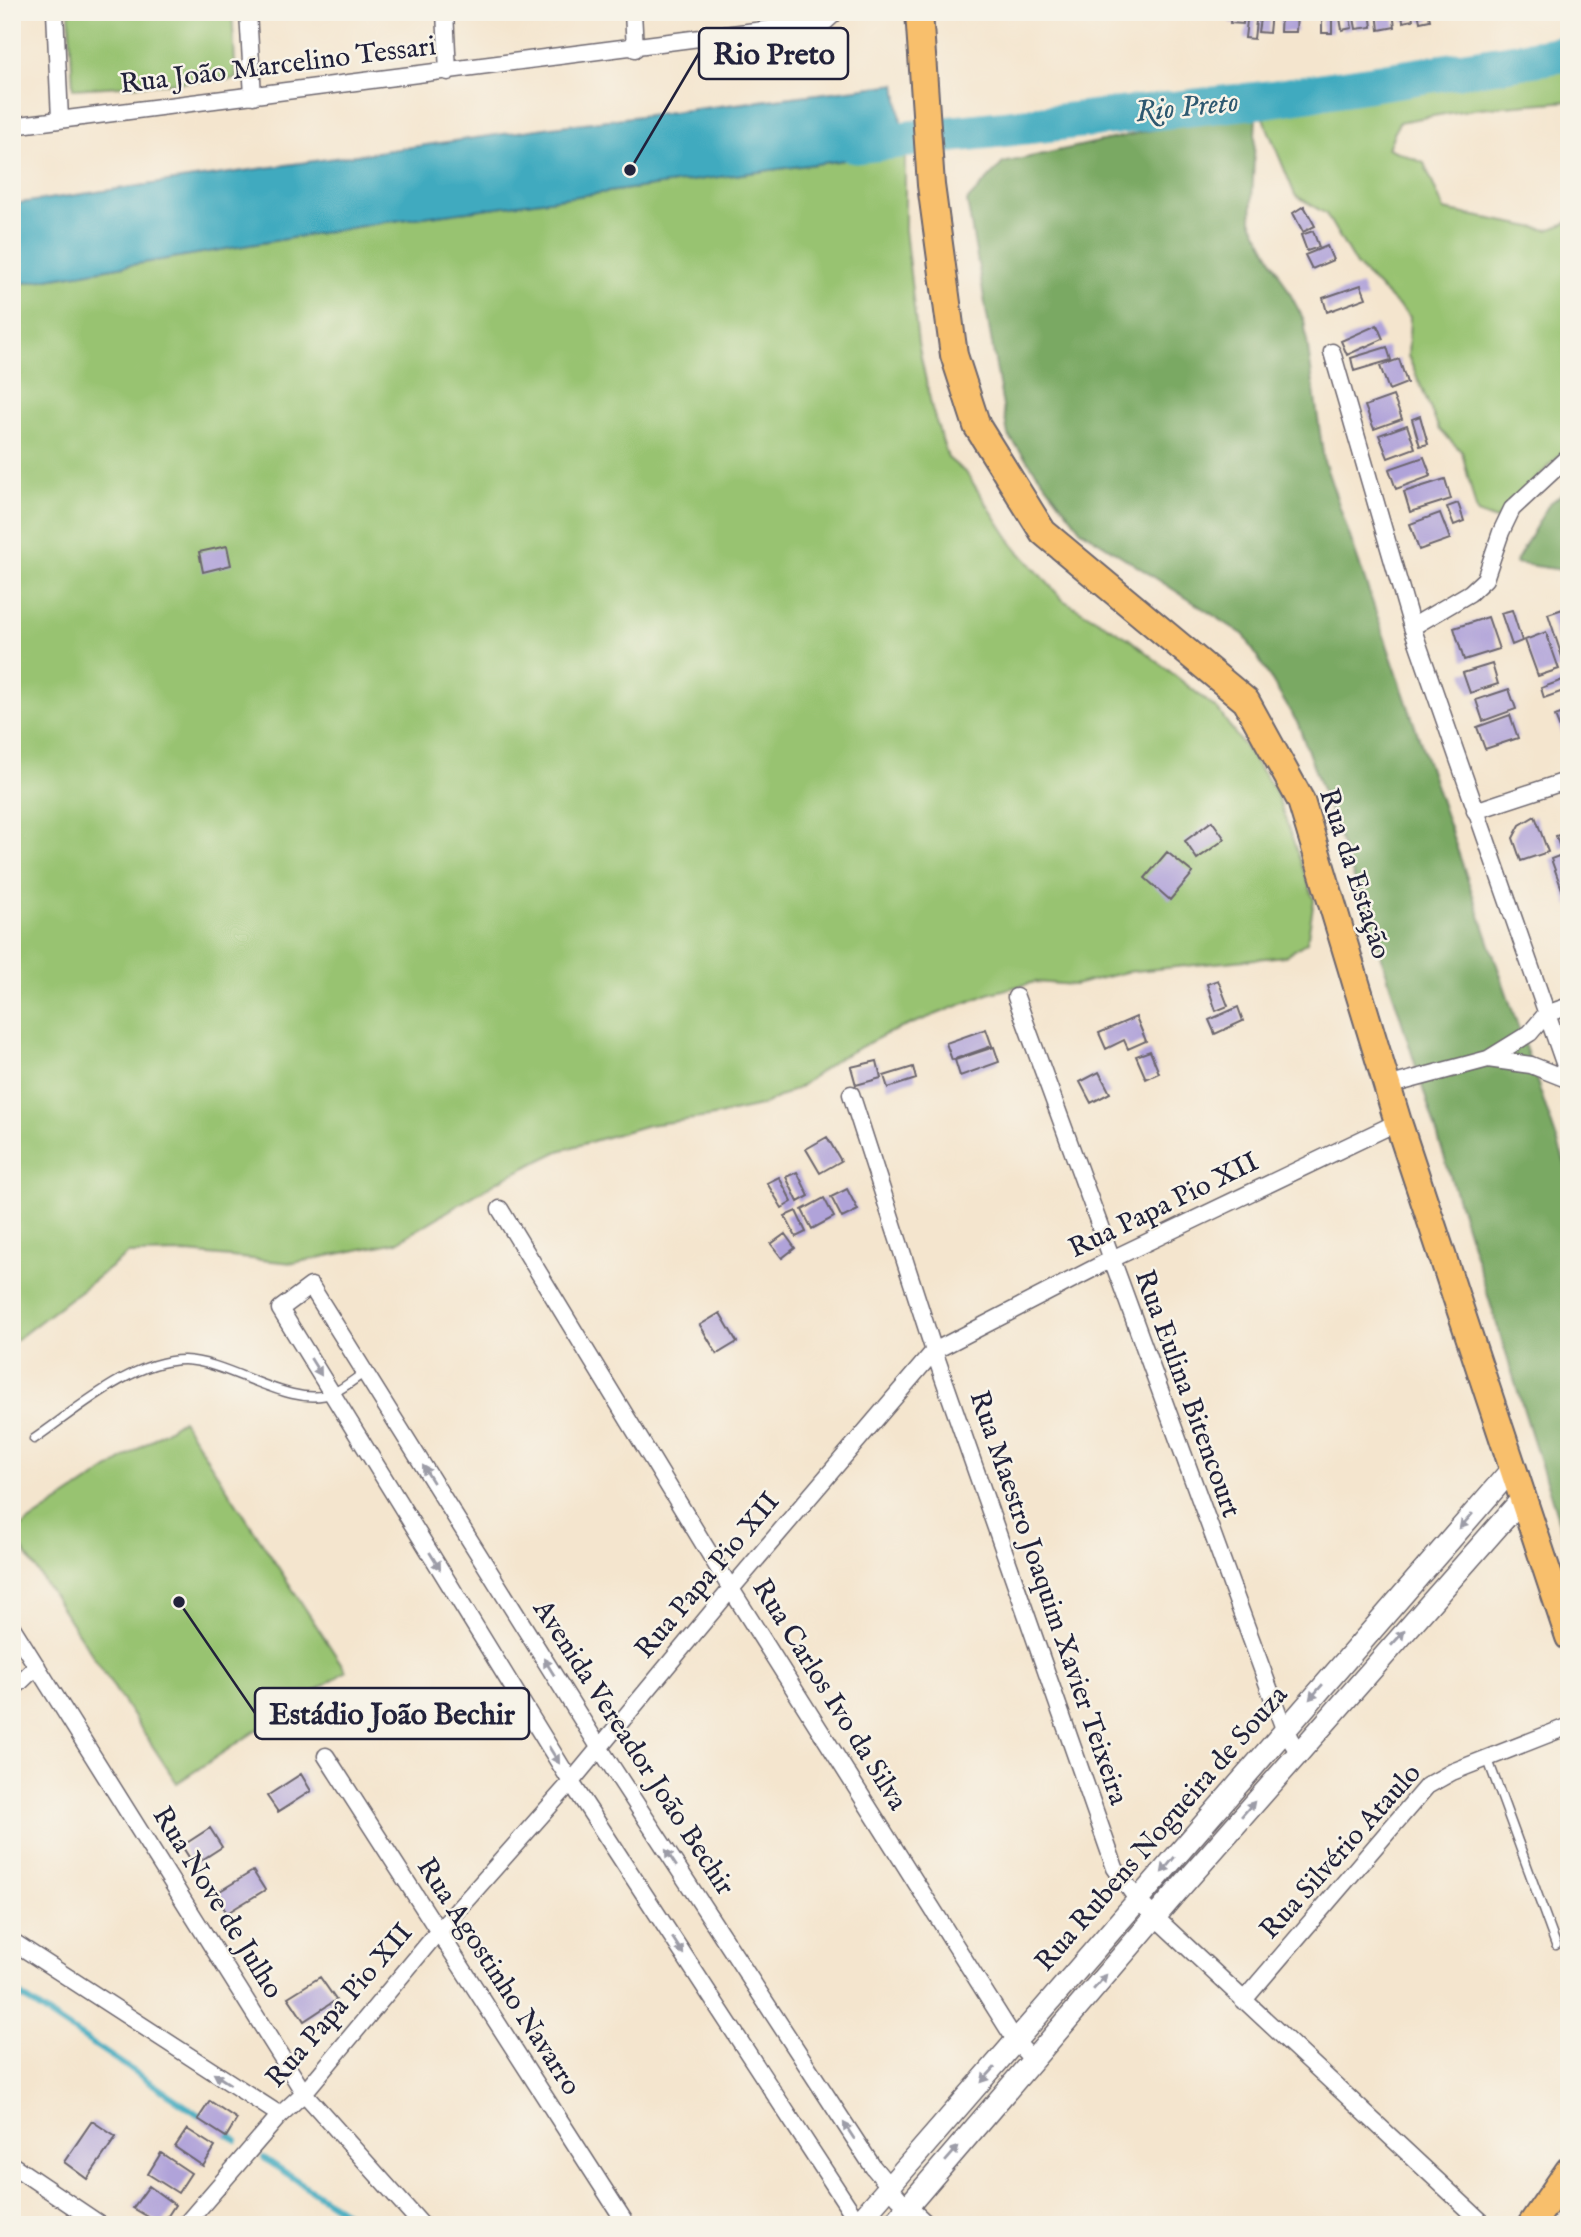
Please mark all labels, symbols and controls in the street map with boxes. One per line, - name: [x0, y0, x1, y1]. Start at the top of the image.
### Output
- callout: Rio Preto: [699, 28, 848, 79]
- street label: Rua João Marcelino Tessari: [118, 29, 438, 103]
- text: Rio Preto: [713, 37, 835, 75]
- water label: Rio Preto: [1134, 84, 1240, 132]
- street label: Rua da Estação: [1310, 784, 1398, 964]
- street label: Rua Papa Pio XII: [1063, 1145, 1265, 1267]
- street label: Rua Eulina Bitencourt: [1126, 1265, 1248, 1523]
- one-way arrow: [310, 1358, 322, 1377]
- street label: Rua Maestro Joaquim Xavier Teixeira: [961, 1386, 1136, 1810]
- one-way arrow: [422, 1464, 435, 1483]
- street label: Rua Papa Pio XII: [628, 1486, 788, 1666]
- one-way arrow: [1458, 1512, 1474, 1530]
- one-way arrow: [429, 1551, 442, 1571]
- street label: Rua Carlos Ivo da Silva: [744, 1573, 915, 1818]
- street label: Avenida Vereador João Bechir: [524, 1593, 742, 1902]
- one-way arrow: [1390, 1629, 1406, 1647]
- one-way arrow: [542, 1657, 555, 1676]
- street label: Rua Rubens Nogueira de Souza: [1028, 1678, 1297, 1979]
- one-way arrow: [1308, 1683, 1324, 1701]
- callout: Estádio João Bechir: [255, 1688, 529, 1739]
- text: Estádio João Bechir: [269, 1697, 516, 1735]
- one-way arrow: [548, 1745, 561, 1764]
- street label: Rua Silvério Ataulo: [1253, 1757, 1429, 1947]
- street label: Rua Nove de Julho: [144, 1800, 290, 2006]
- one-way arrow: [1240, 1800, 1256, 1818]
- one-way arrow: [665, 1849, 678, 1868]
- street label: Rua Agostinho Navarro: [408, 1852, 588, 2102]
- one-way arrow: [1160, 1856, 1176, 1874]
- street label: Rua Papa Pio XII: [259, 1916, 421, 2096]
- one-way arrow: [671, 1937, 685, 1955]
- one-way arrow: [1092, 1973, 1108, 1991]
- one-way arrow: [981, 2066, 996, 2083]
- one-way arrow: [212, 2073, 231, 2086]
- one-way arrow: [842, 2122, 856, 2140]
- one-way arrow: [944, 2146, 959, 2163]

